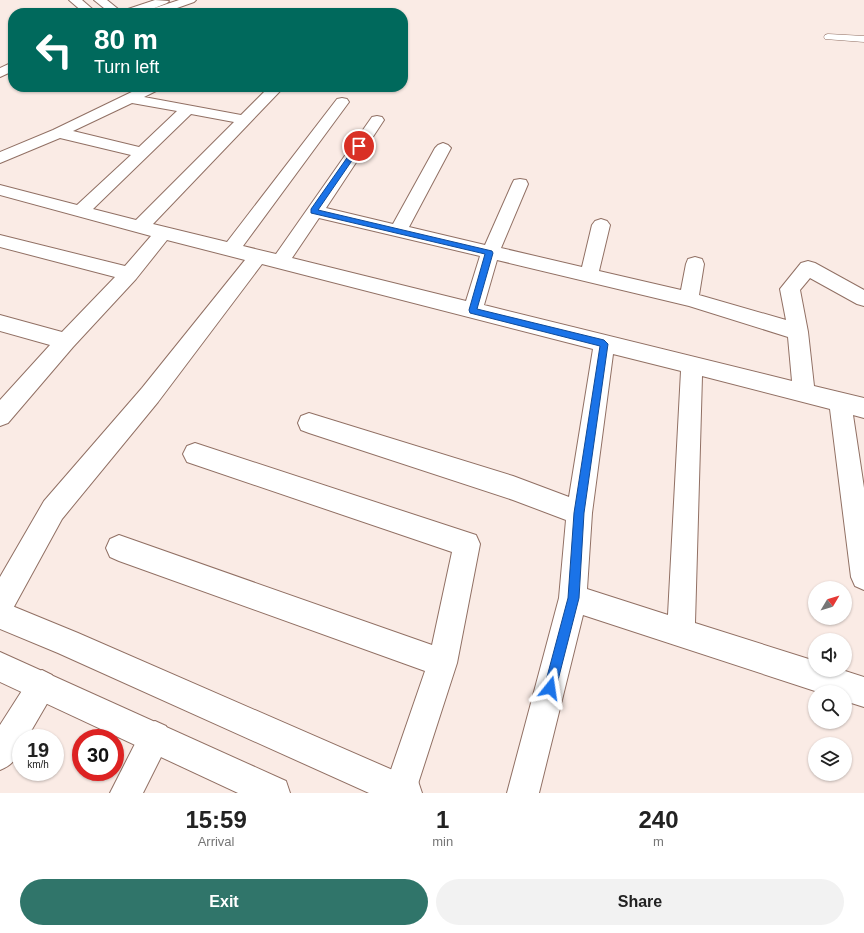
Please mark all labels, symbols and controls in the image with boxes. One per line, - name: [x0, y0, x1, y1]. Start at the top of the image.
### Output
- icon: left: [28, 24, 80, 76]
- text: 80 m: [94, 24, 158, 55]
- text: Turn left: [94, 57, 159, 77]
- pin: [342, 129, 376, 163]
- icon: arrive: [348, 135, 370, 157]
- north arrow: [808, 581, 852, 625]
- map controls: [808, 581, 852, 781]
- button: sound: [808, 633, 852, 677]
- position arrow: [529, 667, 571, 709]
- button: search: [808, 685, 852, 729]
- speed limit sign: 30: [72, 729, 124, 781]
- button: layers: [808, 737, 852, 781]
- text: 19: [27, 739, 49, 761]
- text: km/h: [27, 759, 49, 770]
- text: 15:59: [185, 806, 247, 833]
- text: 1: [436, 806, 449, 833]
- text: 240: [639, 806, 679, 833]
- text: Arrival: [198, 834, 235, 849]
- text: min: [432, 834, 453, 849]
- text: m: [653, 834, 664, 849]
- button: Exit: [20, 879, 428, 925]
- button: Share: [436, 879, 844, 925]

